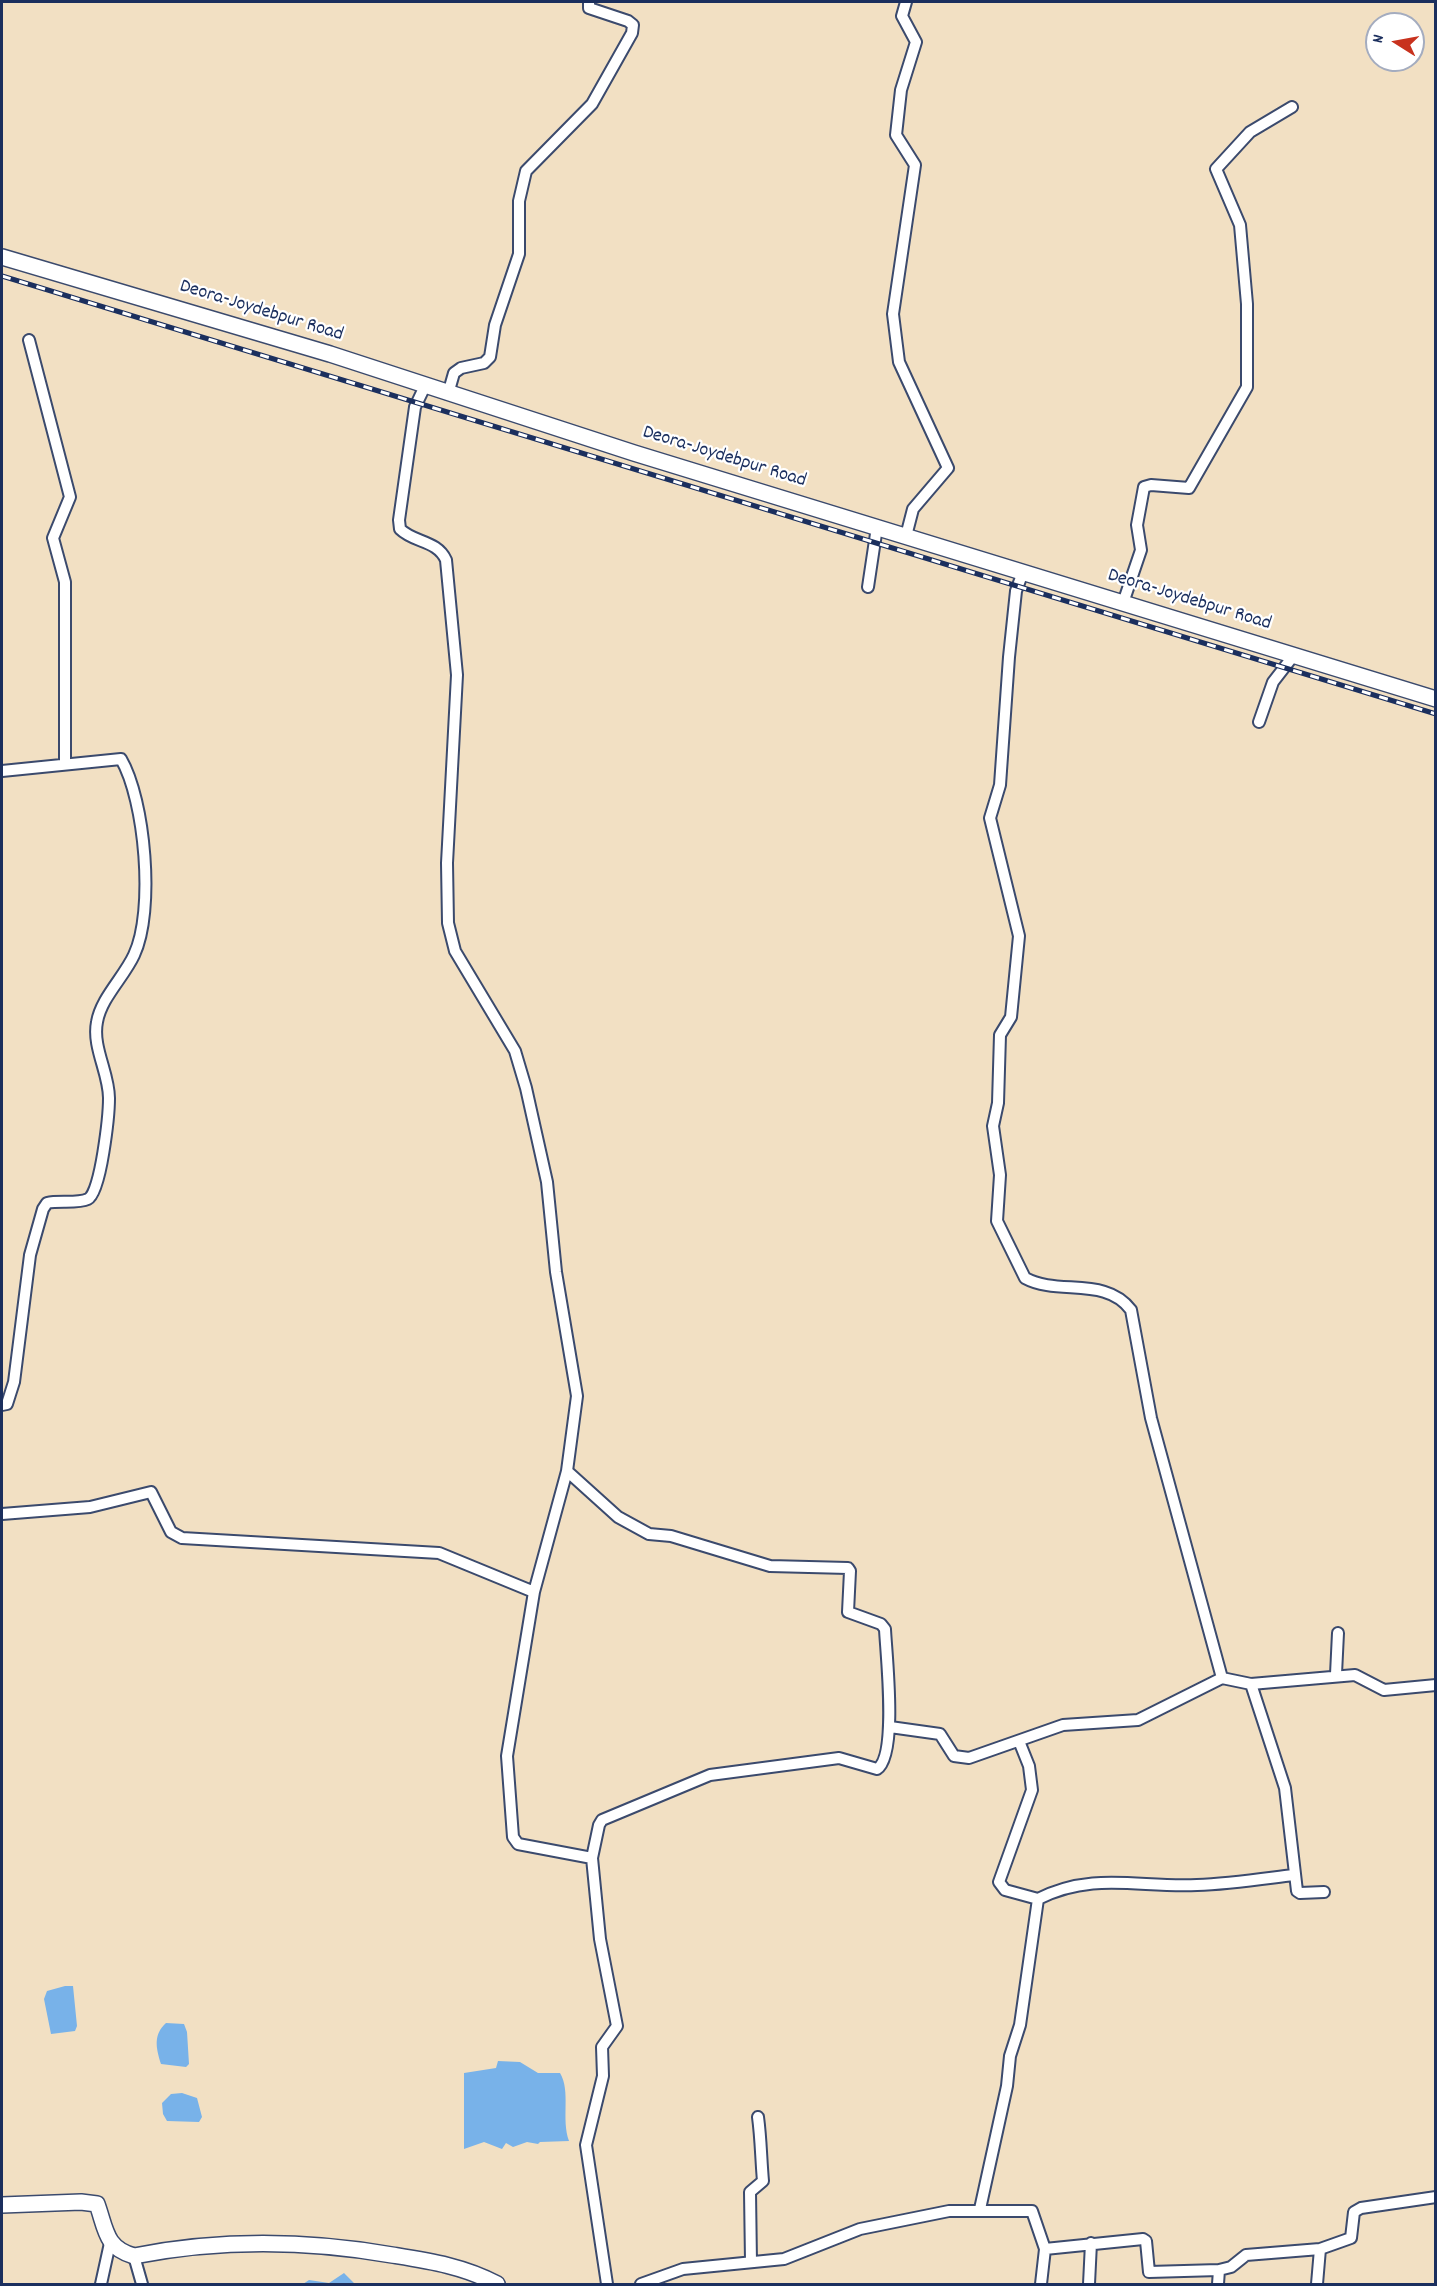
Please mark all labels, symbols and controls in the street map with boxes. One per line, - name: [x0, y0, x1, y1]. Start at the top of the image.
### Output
- north arrow: [1365, 12, 1425, 72]
- text: N: [1367, 33, 1391, 45]
- street label: Deora-Joydebpur Road: [176, 276, 346, 348]
- street label: Deora-Joydebpur Road: [639, 422, 809, 494]
- street label: Deora-Joydebpur Road: [1104, 565, 1274, 637]

